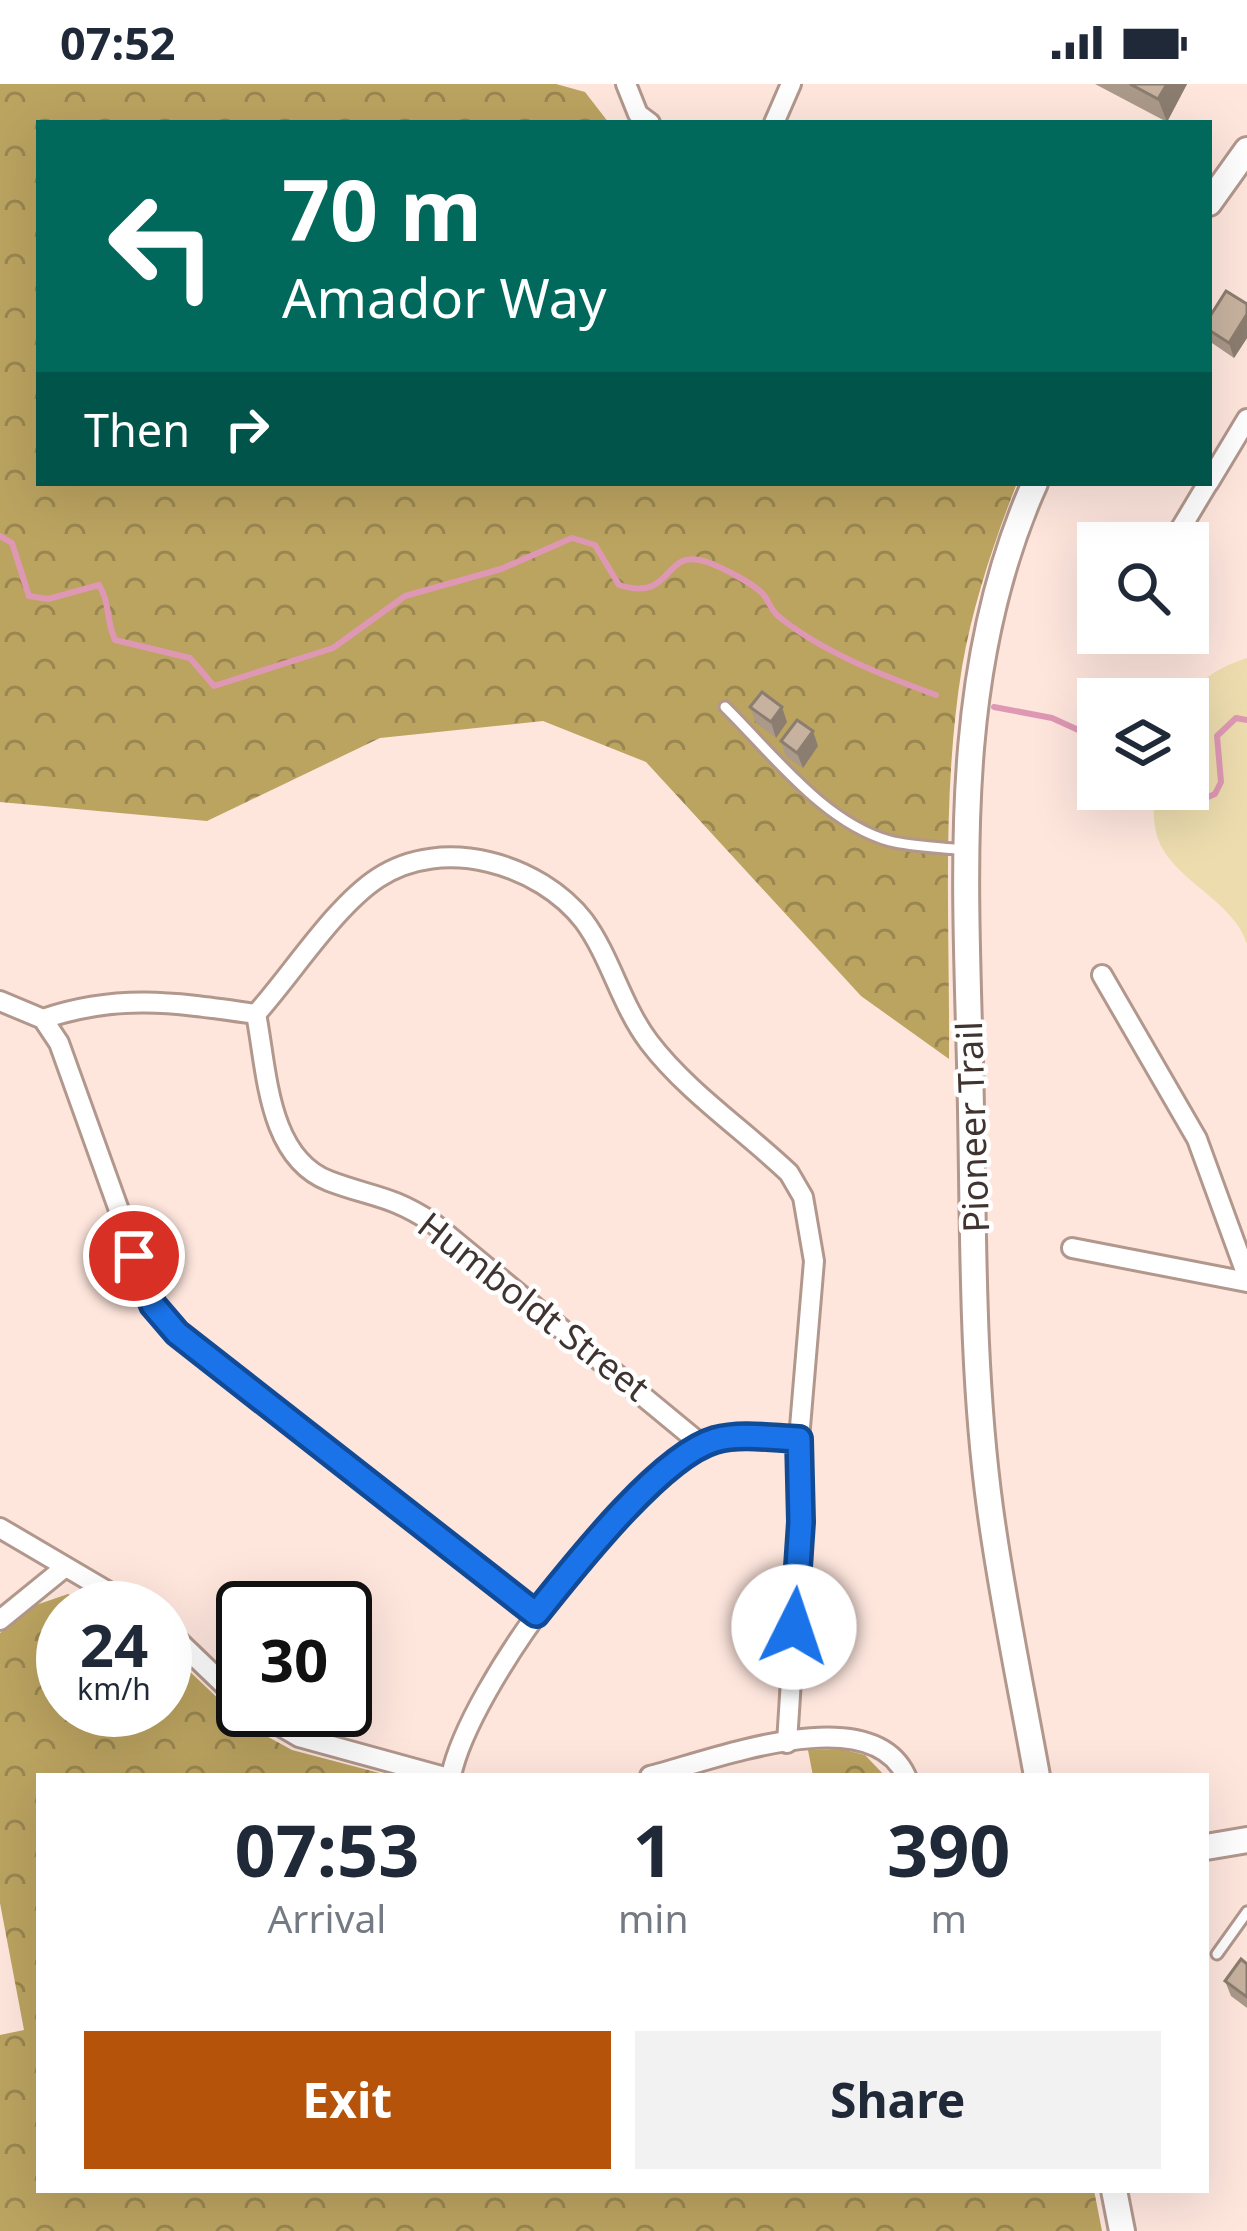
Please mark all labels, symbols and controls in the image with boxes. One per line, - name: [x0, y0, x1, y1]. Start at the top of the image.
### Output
- text: 07:52: [60, 12, 176, 73]
- text: 70 m: [282, 151, 482, 266]
- icon: left: [84, 168, 240, 324]
- text: Amador Way: [282, 260, 607, 334]
- icon: right: [214, 396, 280, 462]
- text: Then: [84, 399, 190, 460]
- map controls: [1077, 522, 1209, 810]
- button: search: [1077, 522, 1209, 654]
- button: layers: [1077, 678, 1209, 810]
- street label: Pioneer Trail: [944, 1021, 1000, 1233]
- street label: Humboldt Street: [408, 1200, 660, 1412]
- pin: [83, 1205, 185, 1307]
- icon: arrive: [101, 1223, 167, 1289]
- position arrow: [731, 1564, 857, 1690]
- speed limit sign: 30: [216, 1581, 372, 1737]
- text: 24: [80, 1603, 148, 1685]
- text: km/h: [77, 1668, 151, 1709]
- text: 07:53: [234, 1800, 419, 1898]
- text: 1: [633, 1800, 674, 1898]
- text: 390: [887, 1800, 1011, 1898]
- text: Arrival: [267, 1891, 386, 1944]
- text: min: [618, 1891, 689, 1944]
- text: m: [931, 1891, 967, 1944]
- button: Exit: [84, 2031, 611, 2169]
- button: Share: [635, 2031, 1161, 2169]

